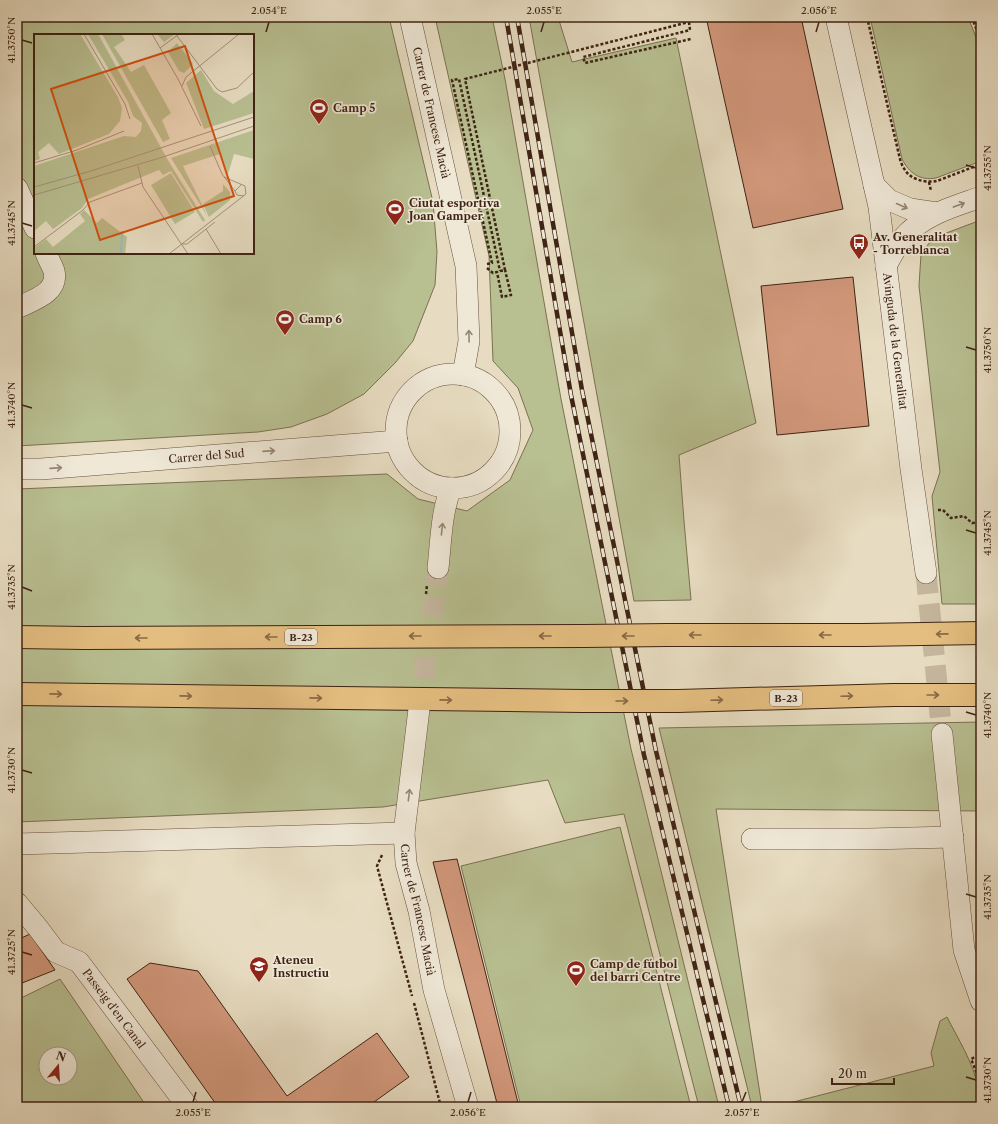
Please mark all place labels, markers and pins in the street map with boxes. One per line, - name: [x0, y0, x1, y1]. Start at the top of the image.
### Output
- sports icon: Camp 5: [308, 97, 330, 125]
- place label: Camp 5: [333, 101, 375, 115]
- place label: Ciutat esportiva Joan Gamper: [407, 196, 500, 223]
- sports icon: Ciutat esportiva Joan Gamper: [384, 198, 406, 226]
- place label: Av. Generalitat - Torreblanca: [872, 230, 958, 257]
- bus stop icon: Av. Generalitat - Torreblanca: [848, 232, 870, 260]
- sports icon: Camp 6: [274, 308, 296, 336]
- place label: Camp 6: [299, 312, 342, 326]
- place label: Ateneu Instructiu: [272, 953, 330, 980]
- school or university icon: Ateneu Instructiu: [248, 955, 270, 983]
- place label: Camp de fútbol del barri Centre: [590, 957, 681, 984]
- sports icon: Camp de fútbol del barri Centre: [565, 959, 587, 987]

